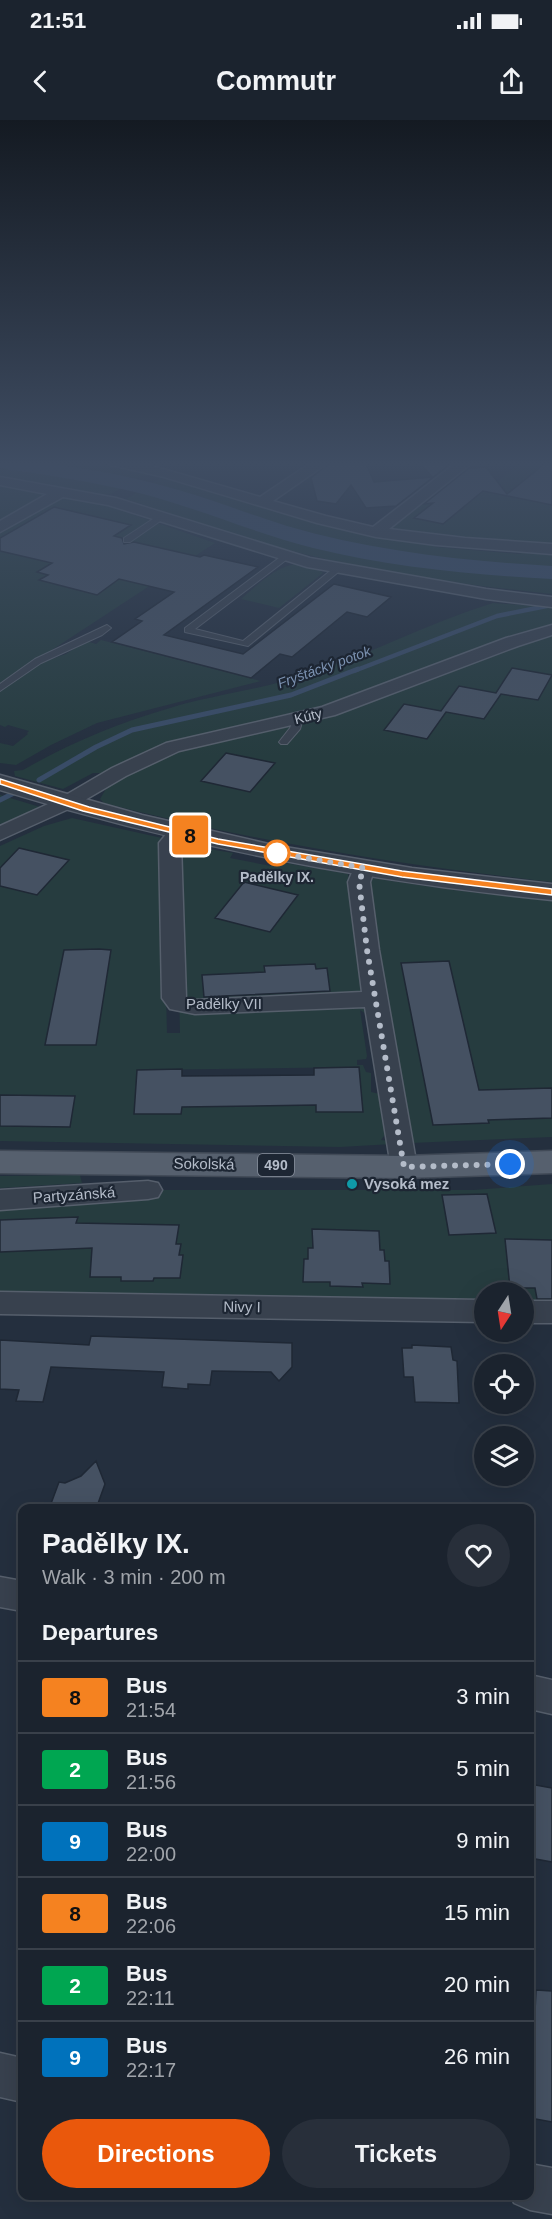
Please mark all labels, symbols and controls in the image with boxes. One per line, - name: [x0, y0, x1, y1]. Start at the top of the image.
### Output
- text: 21:51: [30, 8, 86, 33]
- icon: back: [24, 65, 57, 98]
- icon: share: [495, 65, 528, 98]
- text: Commutr: [216, 66, 336, 96]
- water label: Fryštácký potok: [275, 642, 374, 691]
- street label: Kúty: [292, 705, 324, 727]
- line badge: 8: [170, 816, 210, 854]
- text: 8: [184, 824, 196, 847]
- marker: Padělky IX.: [264, 840, 290, 866]
- place label: Padělky IX.: [240, 869, 314, 885]
- street label: Padělky VII: [186, 995, 262, 1012]
- your location: [495, 1149, 525, 1179]
- street label: Sokolská: [173, 1154, 235, 1173]
- road number: 490: [258, 1154, 294, 1176]
- place label: Vysoká mez: [364, 1175, 449, 1192]
- marker: Vysoká mez: [345, 1177, 359, 1191]
- street label: Partyzánská: [32, 1183, 116, 1206]
- north arrow: [474, 1282, 534, 1342]
- map controls: [474, 1282, 534, 1486]
- street label: Nivy I: [223, 1298, 261, 1315]
- button: locate: [474, 1354, 534, 1414]
- button: layers: [474, 1426, 534, 1486]
- button: heart: [447, 1524, 510, 1587]
- text: Padělky IX.: [42, 1528, 190, 1559]
- text: Walk · 3 min · 200 m: [42, 1566, 226, 1588]
- text: Departures: [42, 1620, 158, 1645]
- text: Bus: [126, 1673, 168, 1698]
- text: 3 min: [456, 1684, 510, 1709]
- text: 8: [69, 1686, 81, 1709]
- text: 21:54: [126, 1699, 176, 1721]
- text: Bus: [126, 1745, 168, 1770]
- text: 5 min: [456, 1756, 510, 1781]
- text: 2: [69, 1758, 81, 1781]
- text: 21:56: [126, 1771, 176, 1793]
- text: Bus: [126, 1817, 168, 1842]
- text: 9 min: [456, 1828, 510, 1853]
- text: 9: [69, 1830, 81, 1853]
- text: 22:00: [126, 1843, 176, 1865]
- text: Bus: [126, 1889, 168, 1914]
- text: 15 min: [444, 1900, 510, 1925]
- text: 8: [69, 1902, 81, 1925]
- text: 22:06: [126, 1915, 176, 1937]
- text: Bus: [126, 1961, 168, 1986]
- text: 20 min: [444, 1972, 510, 1997]
- text: 2: [69, 1974, 81, 1997]
- text: 22:11: [126, 1987, 175, 2009]
- text: Bus: [126, 2033, 168, 2058]
- text: 26 min: [444, 2044, 510, 2069]
- text: 9: [69, 2046, 81, 2069]
- text: 22:17: [126, 2059, 176, 2081]
- button: Directions: [42, 2119, 270, 2188]
- button: Tickets: [282, 2119, 510, 2188]

